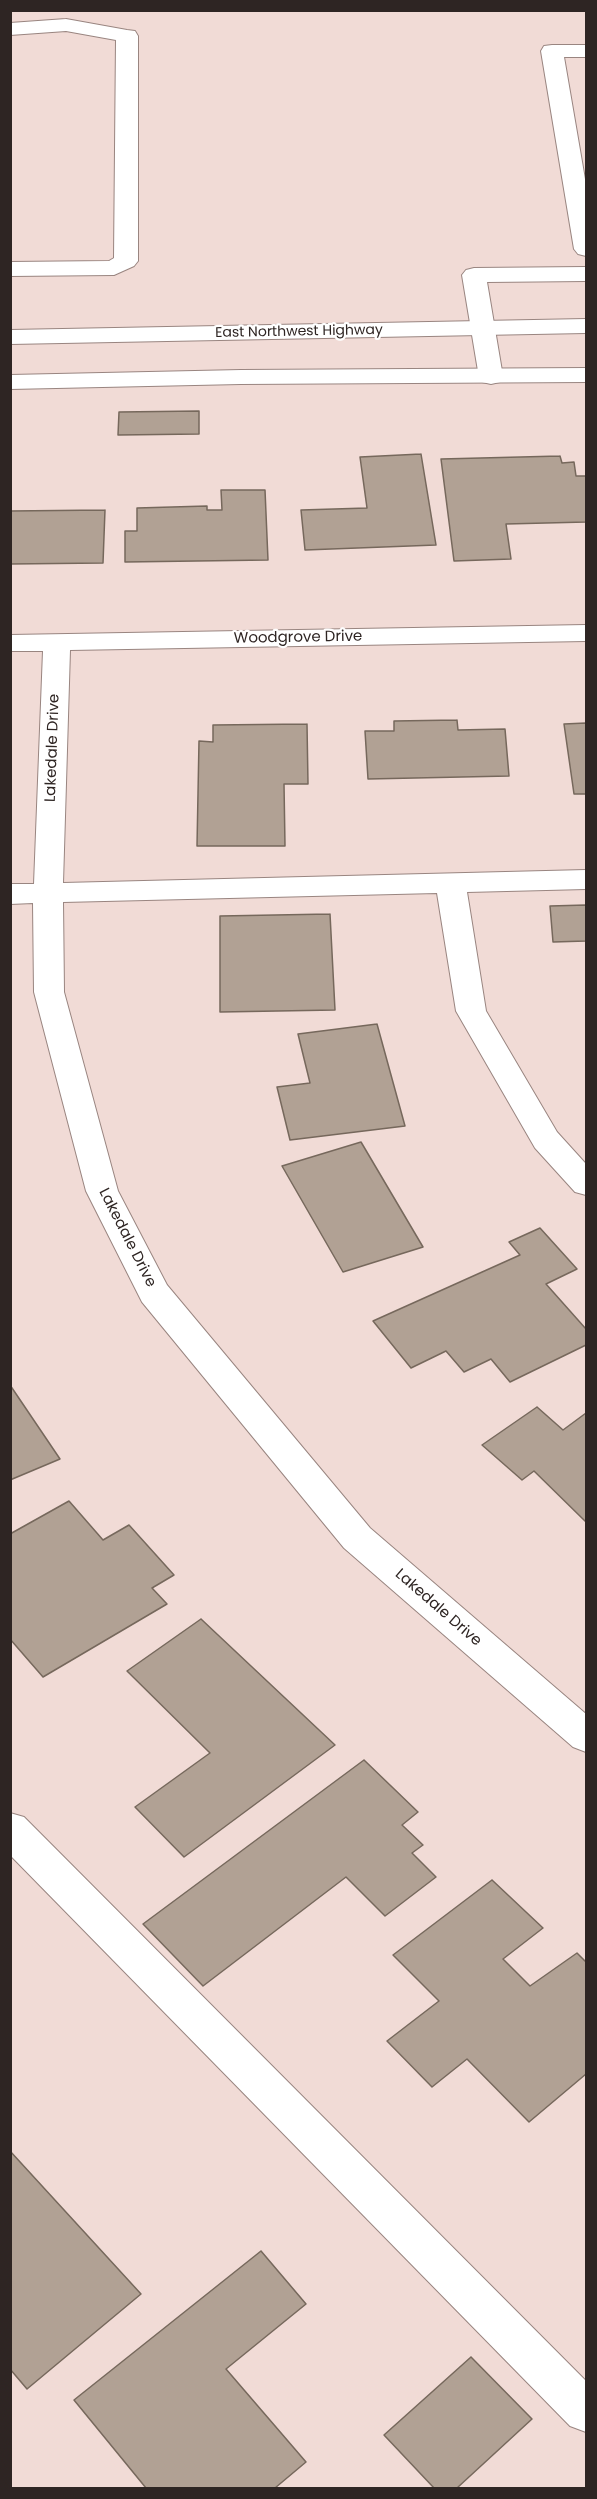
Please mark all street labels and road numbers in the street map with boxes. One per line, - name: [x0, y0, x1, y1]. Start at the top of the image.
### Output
- street label: East Northwest Highway: [215, 322, 383, 342]
- street label: Woodgrove Drive: [234, 628, 362, 648]
- street label: Lakedale Drive: [42, 693, 64, 803]
- street label: Lakedale Drive: [94, 1186, 160, 1290]
- street label: Lakedale Drive: [391, 1566, 485, 1650]

